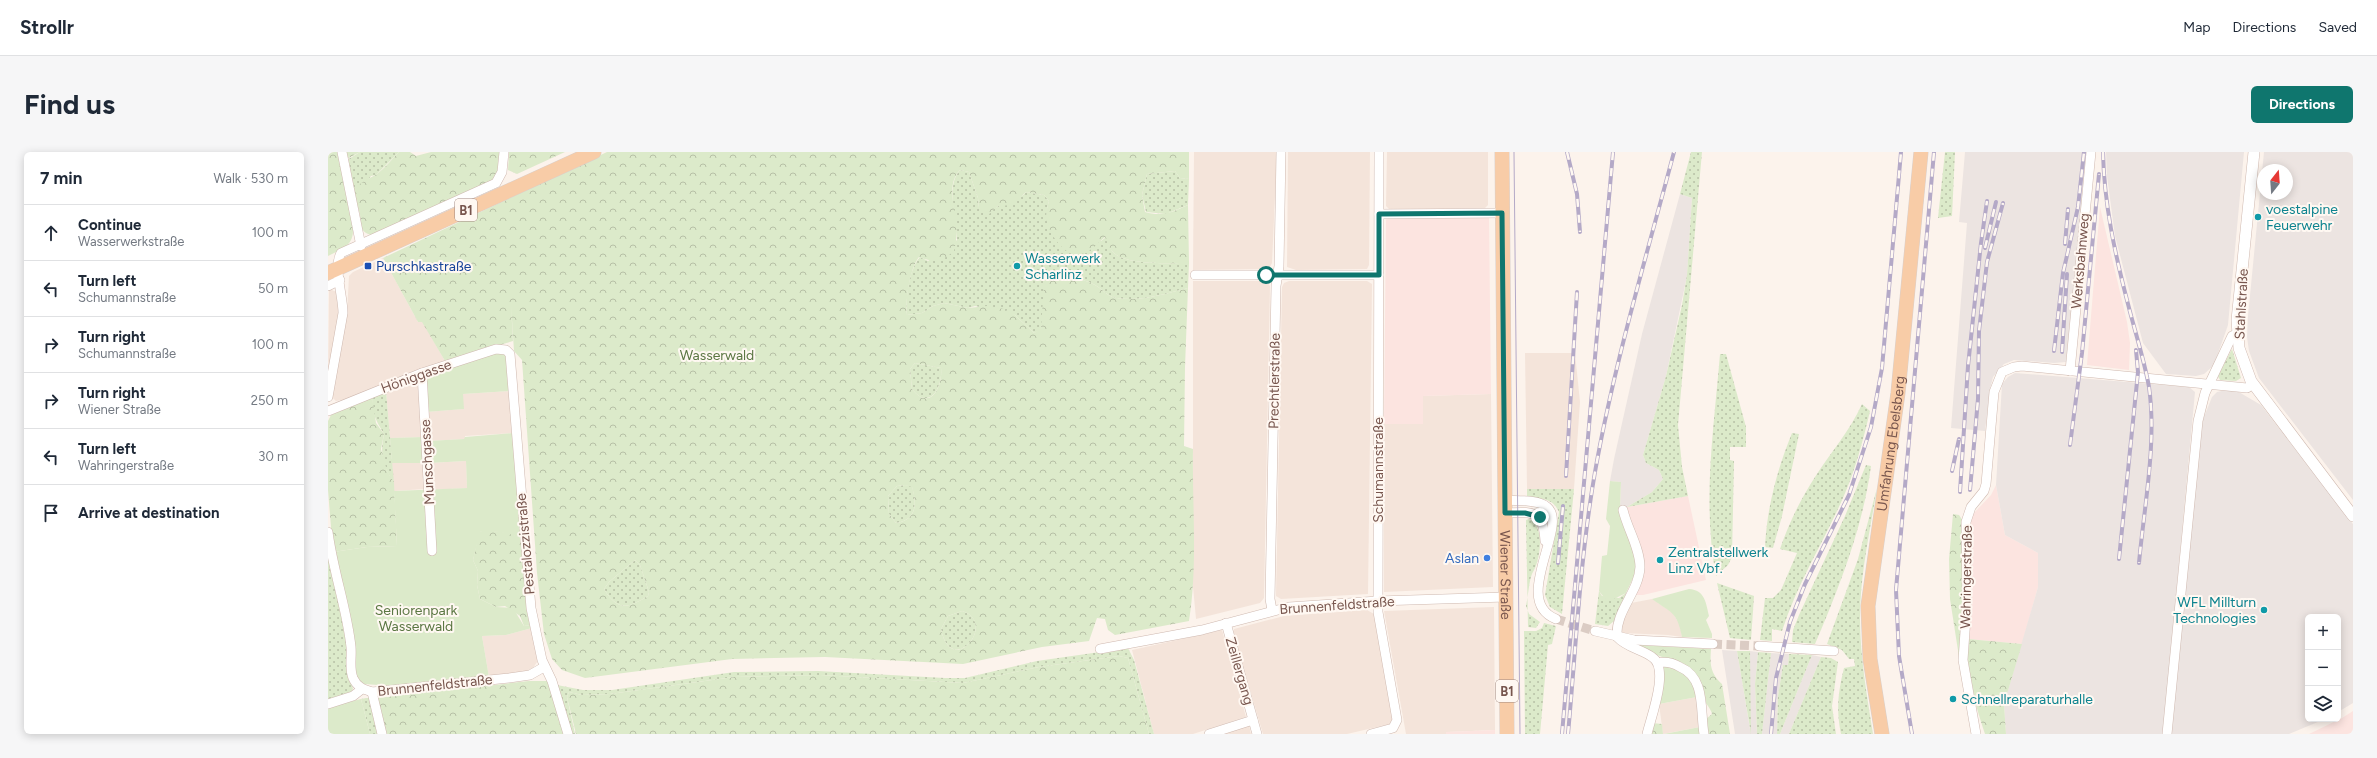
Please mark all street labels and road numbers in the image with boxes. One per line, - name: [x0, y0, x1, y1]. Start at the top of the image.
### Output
- road number: B1: [455, 199, 477, 221]
- street label: Werksbahnweg: [2068, 212, 2093, 310]
- street label: Stahlstraße: [2231, 268, 2252, 340]
- street label: Prechtlerstraße: [1265, 333, 1284, 429]
- street label: Höniggasse: [379, 356, 454, 397]
- street label: Umfahrung Ebelsberg: [1873, 375, 1909, 512]
- street label: Schumannstraße: [1370, 417, 1387, 523]
- street label: Munschgasse: [417, 419, 438, 505]
- street label: Pestalozzistraße: [513, 492, 538, 595]
- street label: Wahringerstraße: [1957, 525, 1976, 629]
- street label: Wiener Straße: [1496, 530, 1514, 620]
- street label: Brunnenfeldstraße: [1279, 593, 1396, 618]
- street label: Zeillergang: [1222, 635, 1257, 707]
- street label: Brunnenfeldstraße: [377, 671, 494, 700]
- road number: B1: [1496, 680, 1518, 702]

